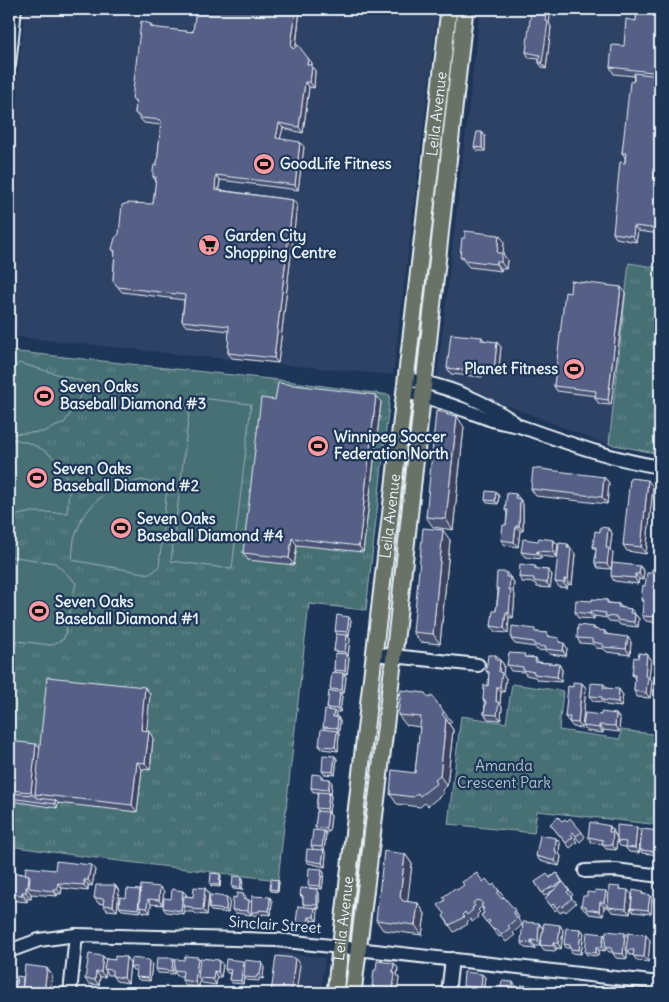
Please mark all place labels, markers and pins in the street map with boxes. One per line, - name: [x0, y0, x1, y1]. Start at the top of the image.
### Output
- sports icon: GoodLife Fitness: [252, 152, 276, 176]
- place label: GoodLife Fitness: [280, 154, 392, 173]
- place label: Garden City Shopping Centre: [225, 226, 336, 263]
- supermarket icon: Garden City Shopping Centre: [197, 233, 221, 257]
- sports icon: Planet Fitness: [562, 357, 586, 381]
- place label: Planet Fitness: [464, 359, 558, 378]
- place label: Seven Oaks Baseball Diamond #3: [60, 377, 206, 413]
- sports icon: Seven Oaks Baseball Diamond #3: [32, 384, 56, 408]
- place label: Winnipeg Soccer Federation North: [334, 427, 449, 463]
- sports icon: Winnipeg Soccer Federation North: [306, 434, 330, 458]
- place label: Seven Oaks Baseball Diamond #2: [53, 459, 199, 495]
- sports icon: Seven Oaks Baseball Diamond #2: [25, 466, 49, 490]
- place label: Seven Oaks Baseball Diamond #4: [137, 509, 284, 545]
- sports icon: Seven Oaks Baseball Diamond #4: [109, 516, 133, 540]
- place label: Seven Oaks Baseball Diamond #1: [55, 592, 199, 628]
- sports icon: Seven Oaks Baseball Diamond #1: [27, 599, 51, 623]

